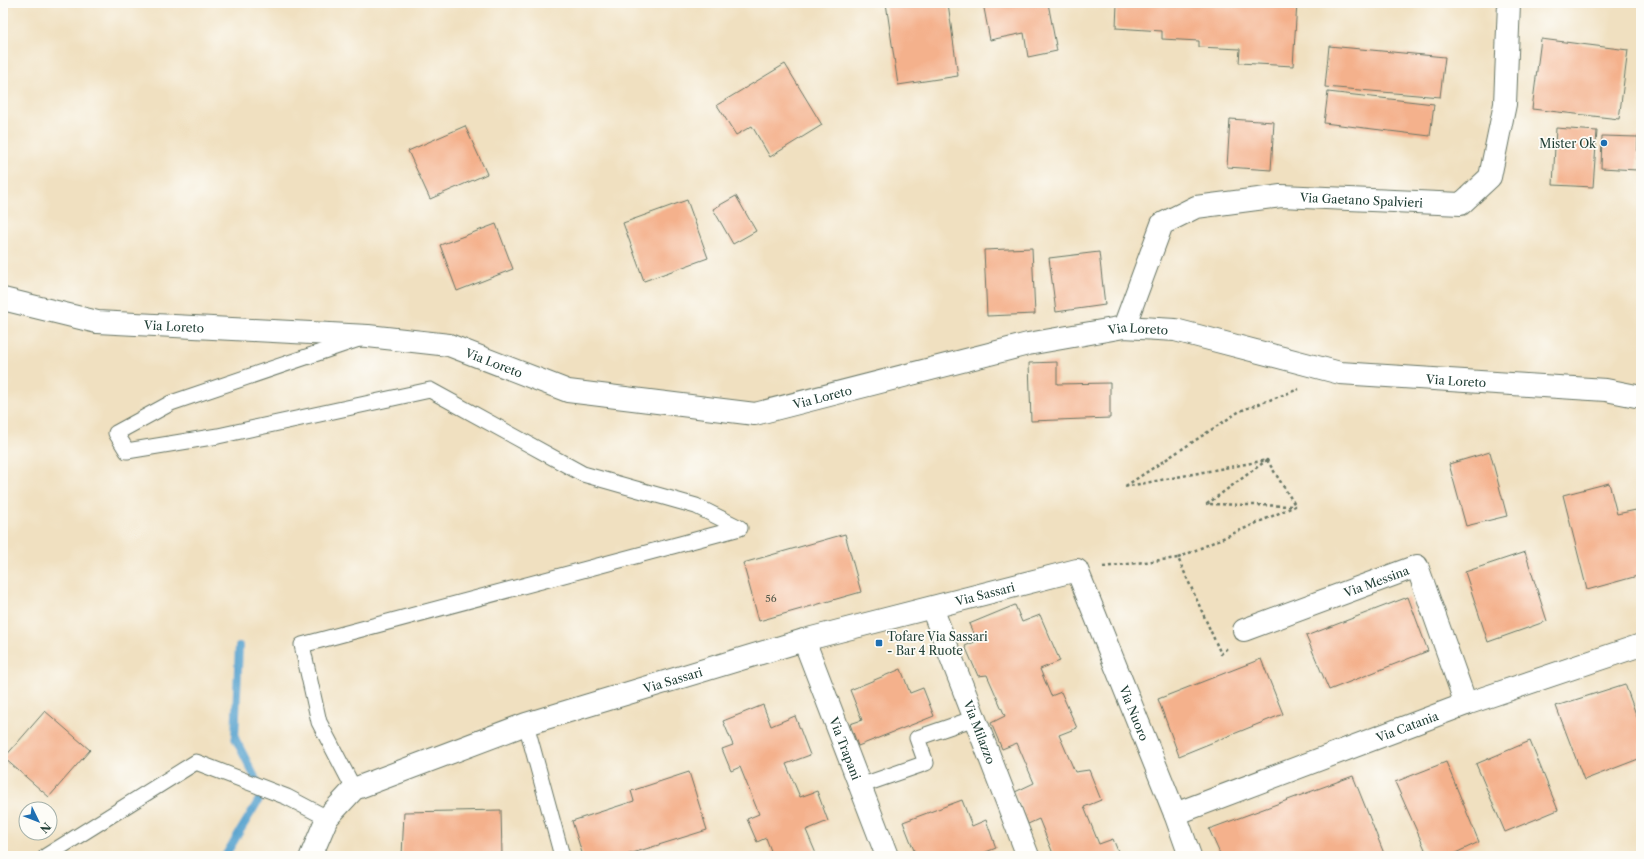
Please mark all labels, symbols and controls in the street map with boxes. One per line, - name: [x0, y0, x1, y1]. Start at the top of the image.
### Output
- place label: Mister Ok: [1539, 136, 1597, 151]
- marker: Mister Ok: [1599, 138, 1609, 148]
- street label: Via Gaetano Spalvieri: [1299, 189, 1424, 210]
- street label: Via Loreto: [143, 317, 205, 335]
- street label: Via Loreto: [1106, 319, 1169, 337]
- street label: Via Loreto: [462, 344, 525, 380]
- street label: Via Loreto: [1425, 371, 1487, 390]
- street label: Via Loreto: [790, 382, 853, 412]
- street label: Via Messina: [1341, 562, 1411, 600]
- street label: Via Sassari: [953, 579, 1017, 609]
- house number: 56: [765, 592, 777, 605]
- place label: Tofare Via Sassari - Bar 4 Ruote: [887, 629, 988, 658]
- marker: Tofare Via Sassari - Bar 4 Ruote: [874, 638, 884, 648]
- street label: Via Sassari: [641, 664, 704, 696]
- street label: Via Nuoro: [1116, 682, 1152, 743]
- street label: Via Milazzo: [961, 697, 999, 766]
- street label: Via Catania: [1373, 707, 1441, 745]
- street label: Via Trapani: [826, 714, 865, 782]
- north arrow: [18, 801, 58, 841]
- text: N: [37, 820, 54, 836]

